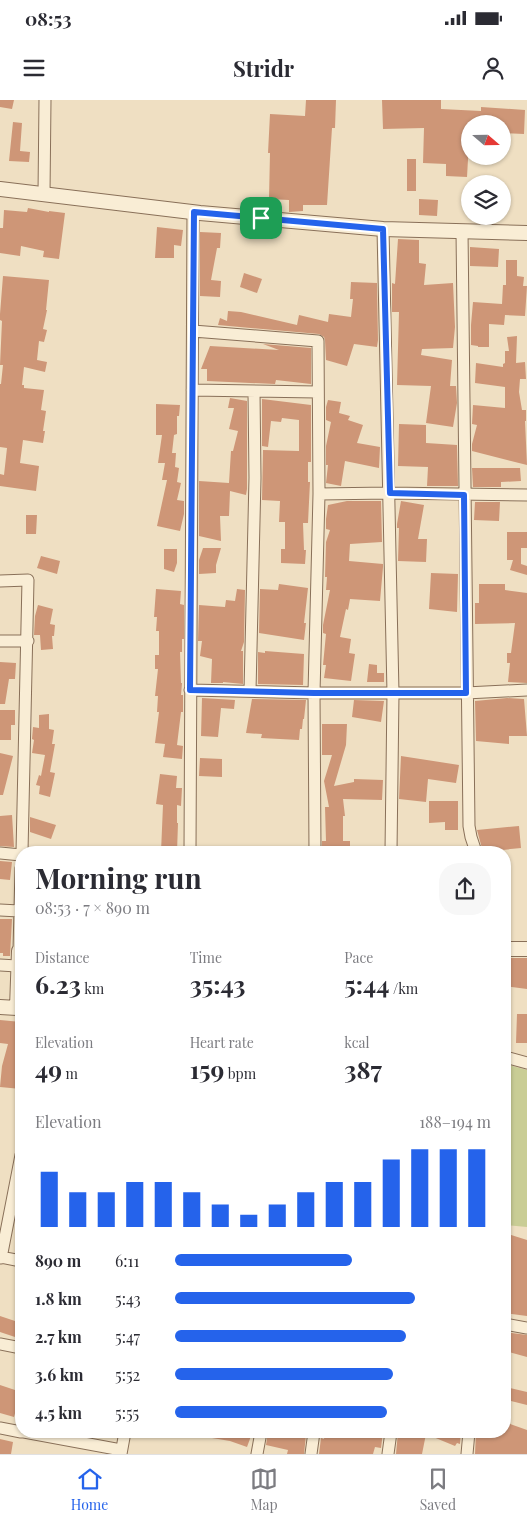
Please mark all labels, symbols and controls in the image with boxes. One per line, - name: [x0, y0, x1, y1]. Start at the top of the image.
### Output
- text: 08:53: [25, 5, 71, 31]
- text: Stridr: [233, 53, 294, 83]
- icon: menu: [20, 54, 48, 82]
- icon: person: [479, 54, 507, 82]
- north arrow: [461, 115, 511, 165]
- map controls: [461, 115, 511, 225]
- button: layers: [461, 175, 511, 225]
- pin: [240, 197, 282, 239]
- icon: arrive: [247, 204, 275, 232]
- text: Morning run: [35, 859, 202, 896]
- button: share: [439, 863, 491, 915]
- text: 08:53 · 7 × 890 m: [35, 897, 150, 918]
- text: Distance: [35, 948, 90, 967]
- text: Time: [190, 948, 222, 967]
- text: Pace: [344, 948, 373, 967]
- text: 6.23: [35, 967, 81, 1000]
- text: 35:43: [190, 967, 246, 1000]
- text: 5:44: [344, 967, 389, 1000]
- text: km: [81, 979, 104, 998]
- text: /km: [389, 979, 418, 998]
- text: Elevation: [35, 1033, 93, 1052]
- text: Heart rate: [190, 1033, 254, 1052]
- text: kcal: [344, 1033, 369, 1052]
- text: 49: [35, 1052, 62, 1085]
- text: 159: [190, 1052, 224, 1085]
- text: 387: [344, 1052, 382, 1085]
- text: m: [62, 1064, 78, 1083]
- text: bpm: [224, 1064, 256, 1083]
- text: Elevation: [35, 1111, 102, 1132]
- text: 188–194 m: [419, 1111, 491, 1132]
- text: 890 m: [35, 1250, 81, 1271]
- text: 6:11: [115, 1250, 139, 1271]
- text: 1.8 km: [35, 1288, 82, 1309]
- text: 5:43: [115, 1288, 141, 1309]
- text: 2.7 km: [35, 1326, 82, 1347]
- text: 5:47: [115, 1326, 140, 1347]
- text: 3.6 km: [35, 1364, 83, 1385]
- text: 5:52: [115, 1364, 140, 1385]
- text: 4.5 km: [35, 1402, 82, 1423]
- text: 5:55: [115, 1402, 139, 1423]
- tab: Home: [71, 1465, 108, 1514]
- tab: Map: [250, 1465, 278, 1514]
- tab: Saved: [420, 1465, 456, 1514]

